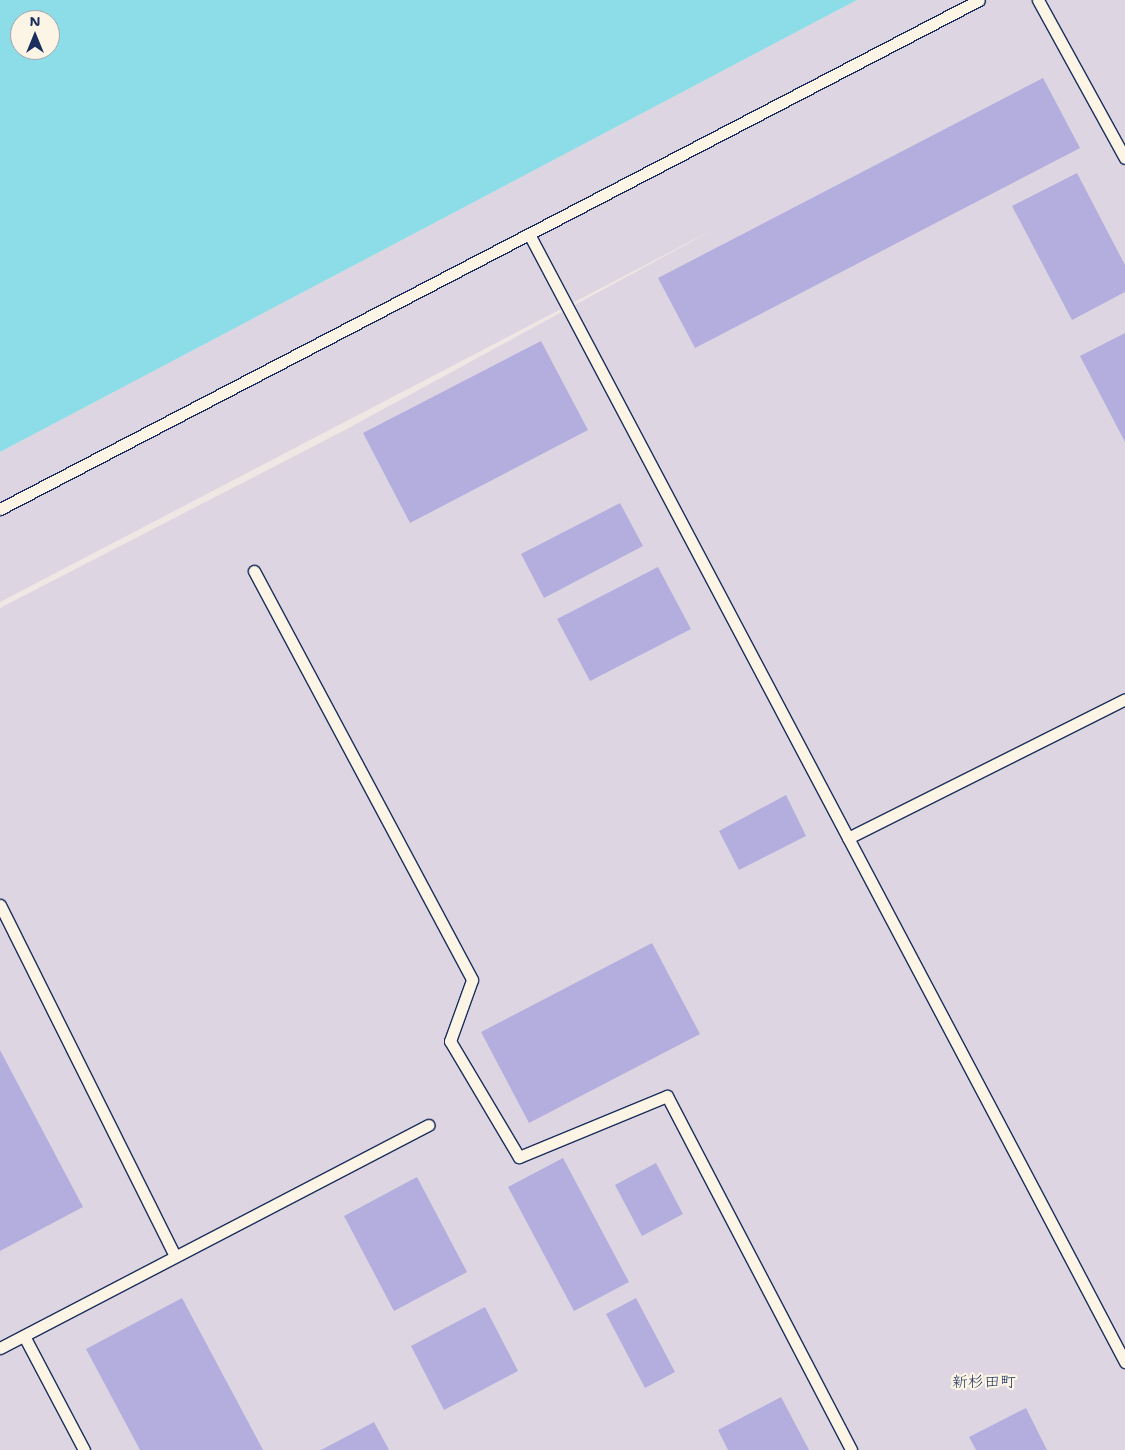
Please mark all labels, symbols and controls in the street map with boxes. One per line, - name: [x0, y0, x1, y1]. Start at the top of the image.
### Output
- north arrow: [10, 10, 60, 60]
- text: N: [29, 12, 41, 30]
- district label: 新杉田町: [952, 1372, 1016, 1392]

